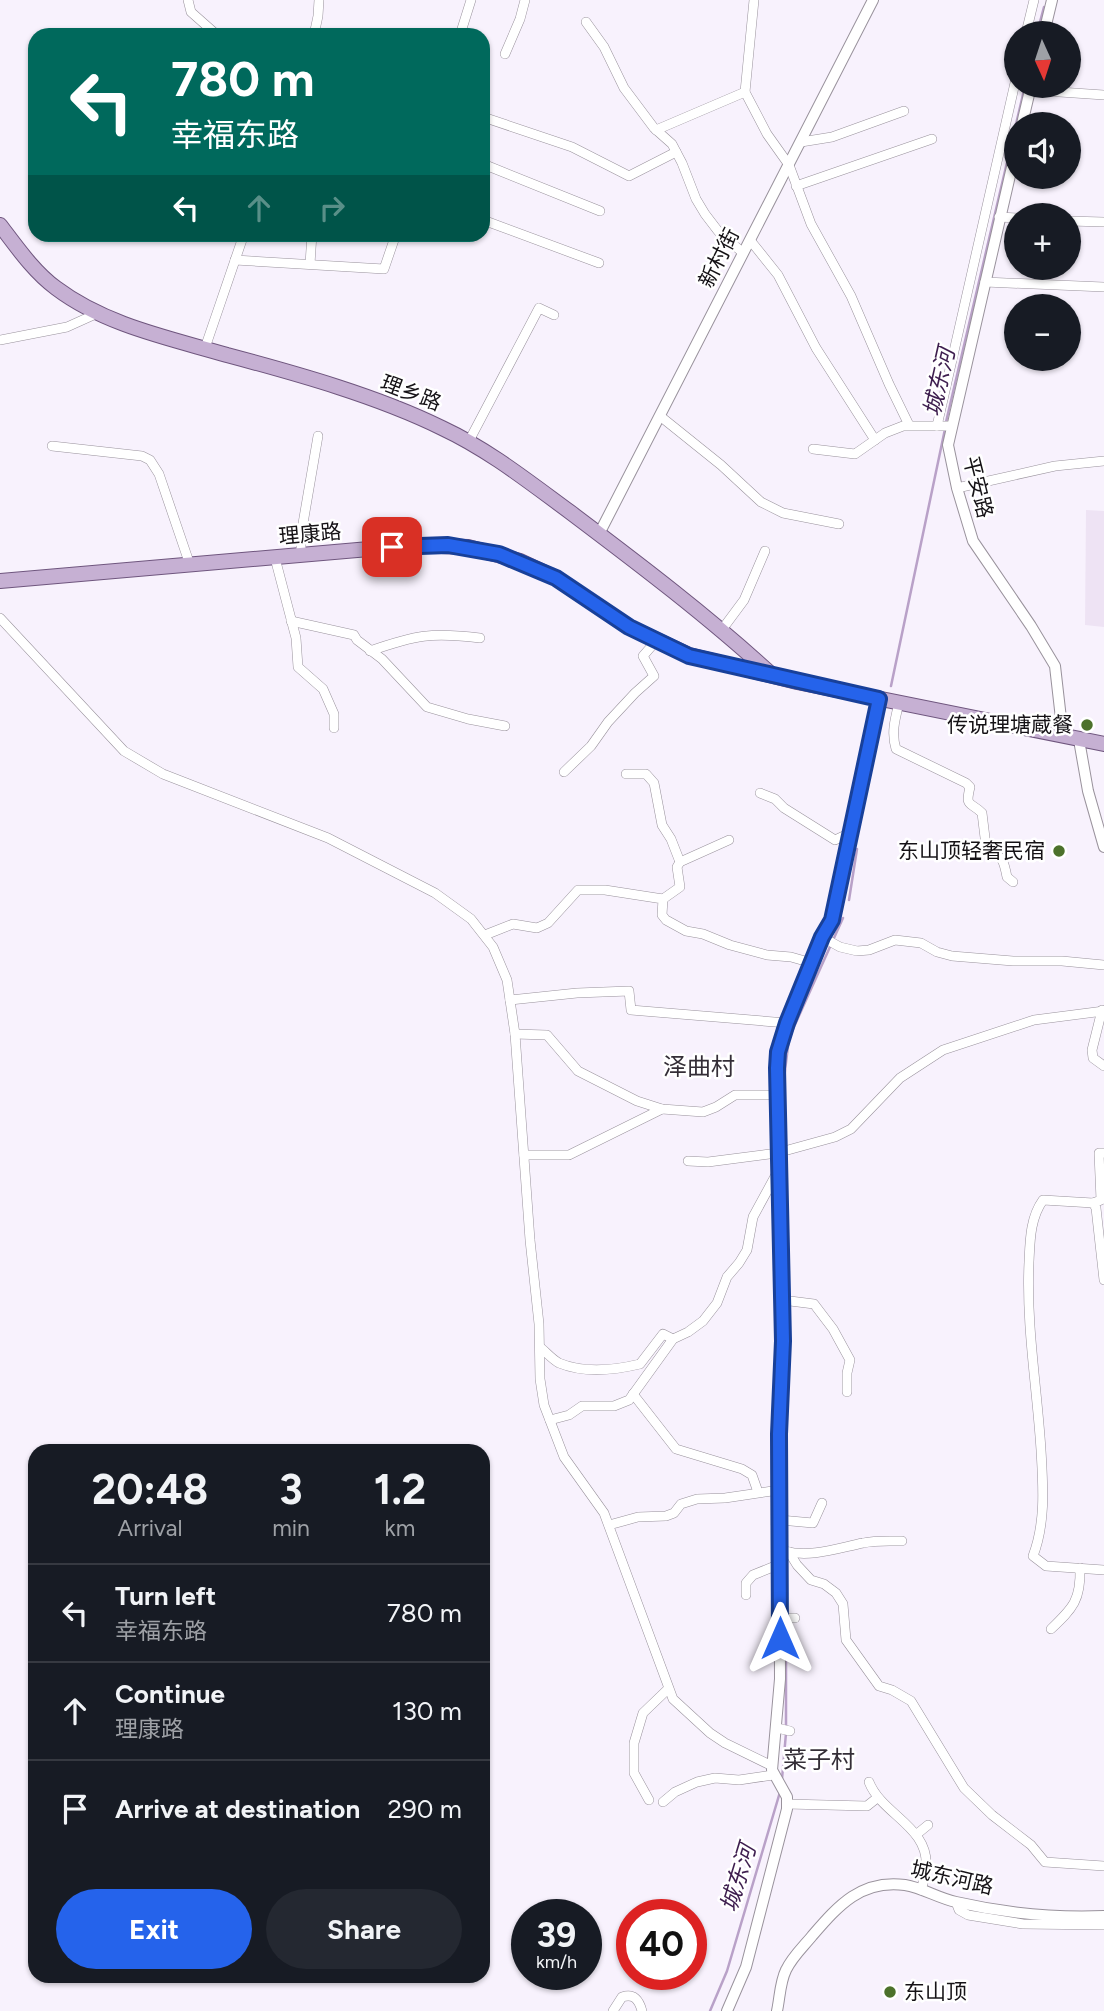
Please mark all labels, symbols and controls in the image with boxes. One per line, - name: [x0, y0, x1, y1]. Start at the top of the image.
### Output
- north arrow: [1004, 21, 1082, 98]
- map controls: [1004, 21, 1081, 371]
- text: 780 m: [171, 49, 314, 108]
- icon: left: [56, 56, 147, 147]
- button: sound: [1004, 112, 1081, 189]
- text: 幸福东路: [171, 116, 299, 154]
- icon: left: [167, 189, 205, 227]
- icon: ahead: [240, 189, 278, 227]
- icon: right: [313, 189, 351, 227]
- button: +: [1004, 203, 1081, 280]
- street label: 新村街: [693, 224, 744, 292]
- button: −: [1004, 294, 1081, 371]
- water label: 城东河: [918, 341, 961, 419]
- street label: 理乡路: [377, 370, 445, 415]
- street label: 平安路: [959, 453, 998, 520]
- pin: [362, 517, 422, 577]
- street label: 理康路: [277, 518, 342, 549]
- icon: arrive: [373, 528, 411, 566]
- place label: 传说理塘蔵餐: [947, 712, 1073, 737]
- marker: 传说理塘蔵餐: [1079, 717, 1095, 733]
- place label: 东山顶轻奢民宿: [898, 838, 1045, 863]
- marker: 东山顶轻奢民宿: [1051, 843, 1067, 859]
- district label: 泽曲村: [663, 1052, 735, 1081]
- text: 20:48: [92, 1464, 208, 1515]
- text: 3: [279, 1464, 303, 1515]
- text: 1.2: [374, 1464, 426, 1515]
- text: Arrival: [118, 1514, 183, 1542]
- text: min: [272, 1514, 310, 1542]
- text: km: [385, 1514, 415, 1542]
- text: Turn left: [115, 1580, 216, 1612]
- icon: left: [56, 1594, 94, 1632]
- text: 780 m: [387, 1597, 462, 1629]
- position arrow: [743, 1601, 817, 1675]
- text: 幸福东路: [115, 1617, 207, 1645]
- text: Continue: [115, 1678, 225, 1710]
- icon: ahead: [56, 1692, 94, 1730]
- text: 130 m: [392, 1695, 462, 1727]
- text: 理康路: [115, 1715, 184, 1743]
- district label: 菜子村: [783, 1745, 855, 1774]
- icon: arrive: [56, 1790, 94, 1828]
- text: Arrive at destination: [115, 1793, 360, 1825]
- text: 290 m: [388, 1793, 462, 1825]
- water label: 城东河: [715, 1837, 763, 1915]
- street label: 城东河路: [908, 1856, 996, 1899]
- button: Exit: [56, 1889, 252, 1969]
- button: Share: [266, 1889, 462, 1969]
- speed limit sign: 40: [616, 1899, 707, 1990]
- text: 39: [537, 1914, 576, 1956]
- text: km/h: [536, 1951, 577, 1973]
- place label: 东山顶: [904, 1979, 967, 2004]
- marker: 东山顶: [882, 1984, 898, 2000]

